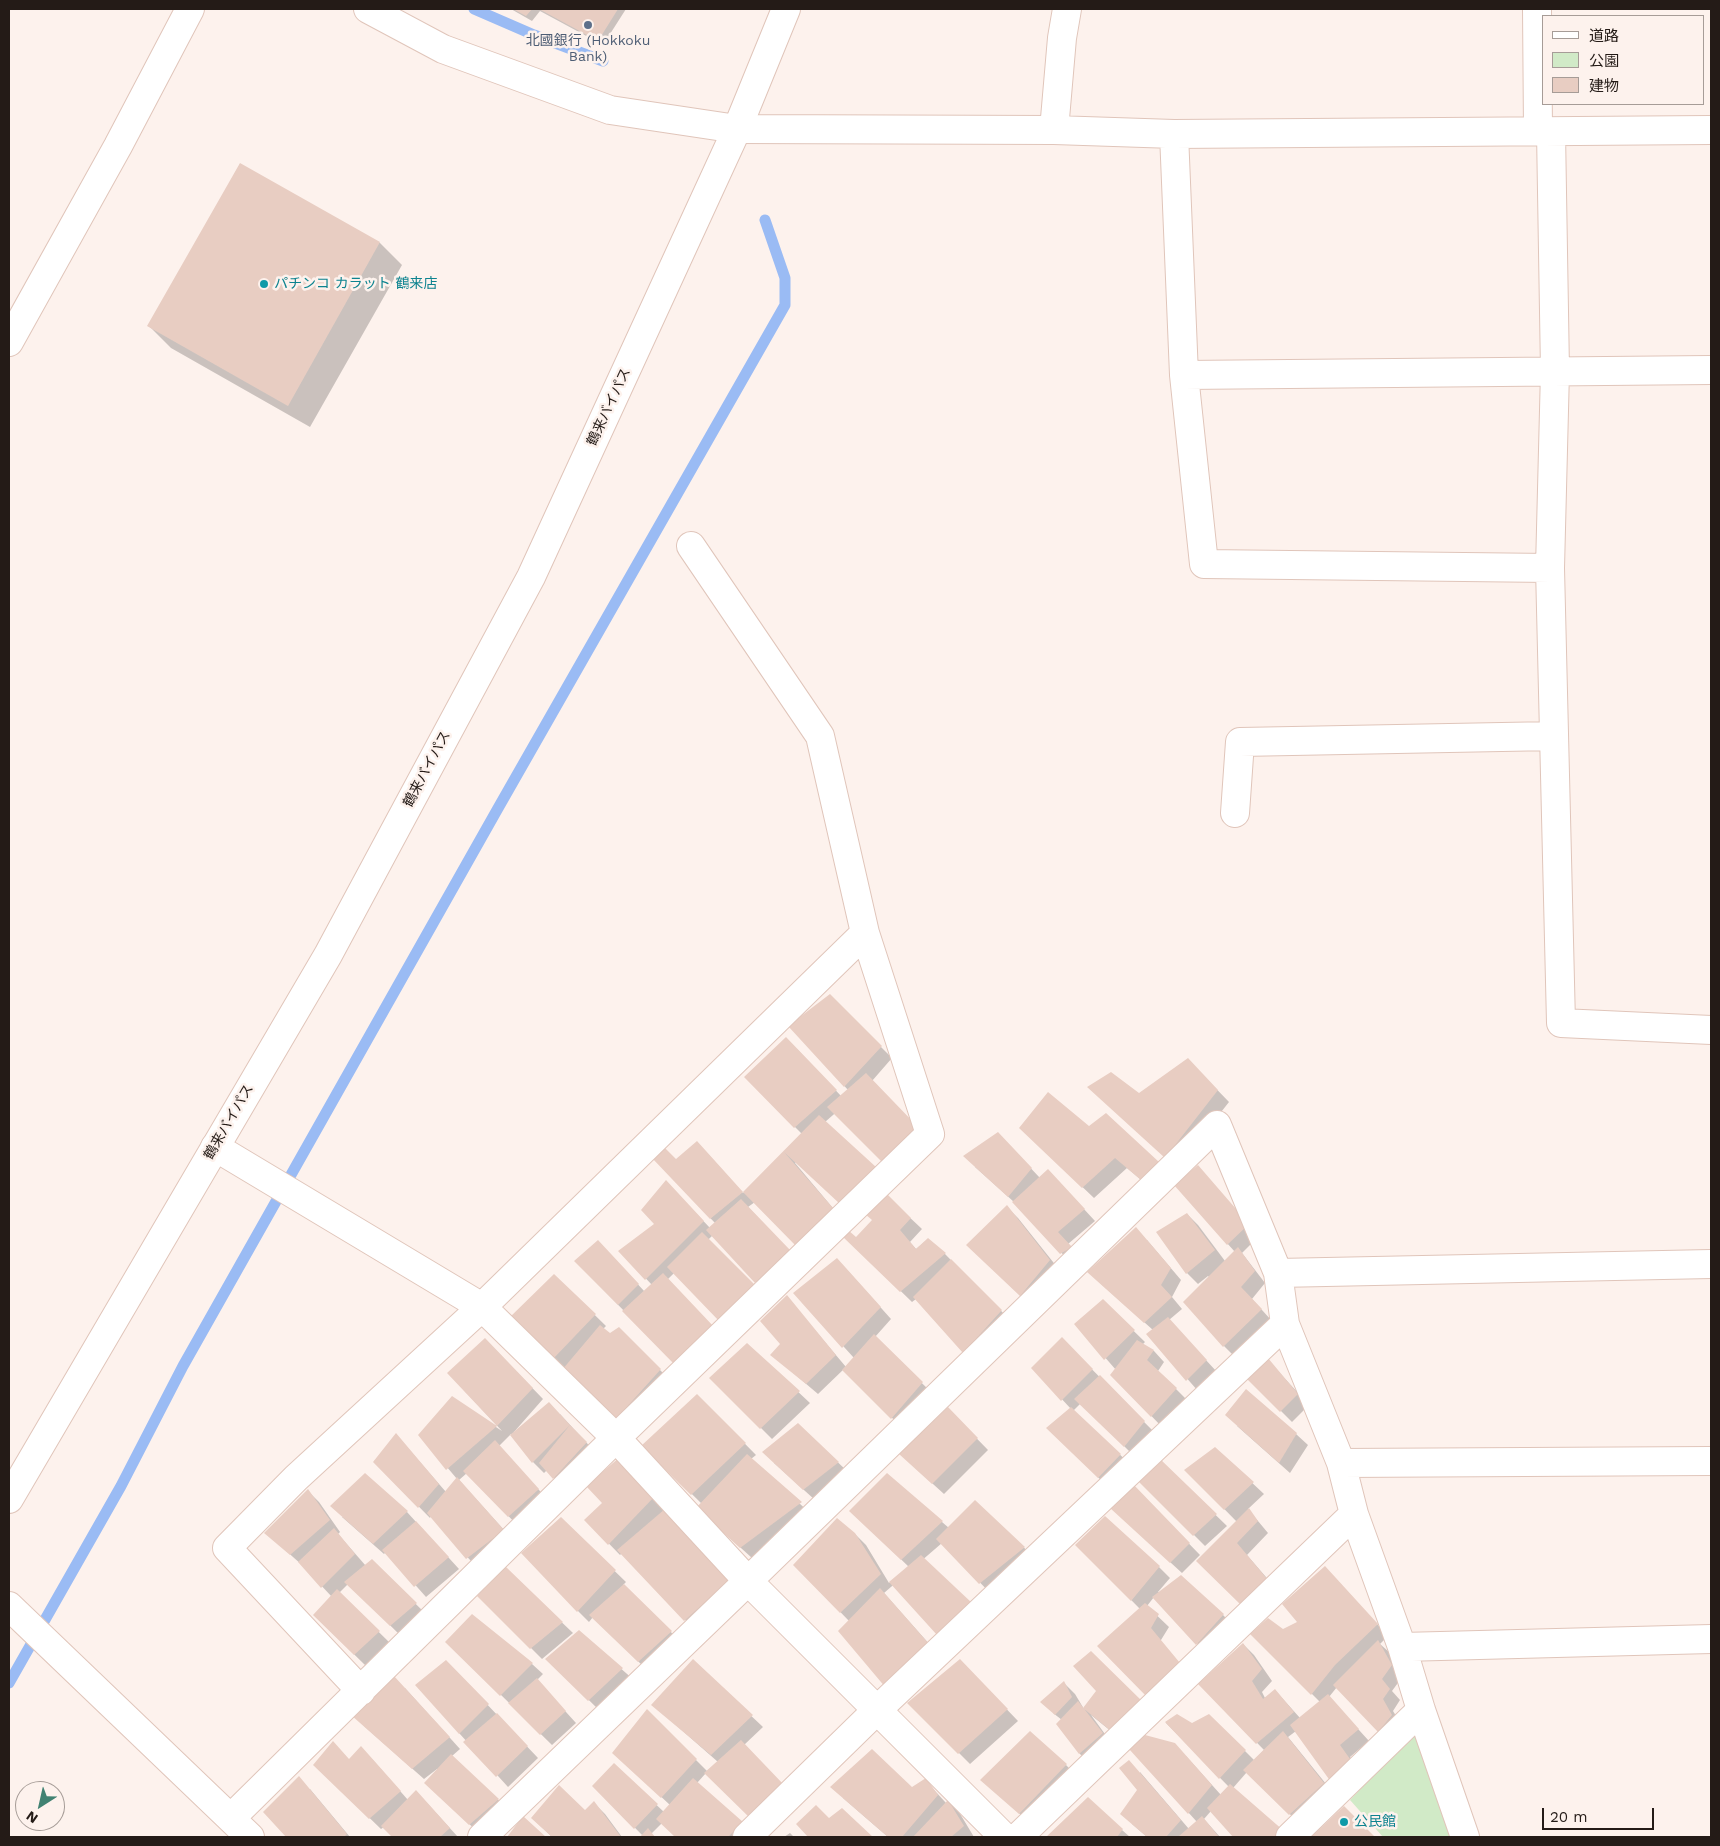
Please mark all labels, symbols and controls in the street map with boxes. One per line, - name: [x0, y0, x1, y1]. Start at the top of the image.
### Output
- legend: [1542, 15, 1705, 105]
- marker: 北國銀行 (Hokkoku Bank): [582, 19, 594, 31]
- text: 道路: [1589, 27, 1619, 45]
- place label: 北國銀行 (Hokkoku Bank): [526, 33, 650, 65]
- text: 公園: [1589, 52, 1619, 70]
- text: 建物: [1589, 77, 1619, 95]
- place label: パチンコ カラット 鶴来店: [274, 276, 438, 292]
- marker: パチンコ カラット 鶴来店: [258, 278, 270, 290]
- street label: 鶴来バイパス: [584, 365, 634, 449]
- street label: 鶴来バイパス: [400, 728, 454, 810]
- street label: 鶴来バイパス: [201, 1081, 257, 1163]
- north arrow: [15, 1781, 65, 1831]
- scale bar: [1545, 1798, 1658, 1830]
- text: N: [23, 1808, 41, 1827]
- text: 20 m: [1550, 1808, 1588, 1826]
- place label: 公民館: [1354, 1814, 1396, 1830]
- marker: 公民館: [1338, 1816, 1350, 1828]

